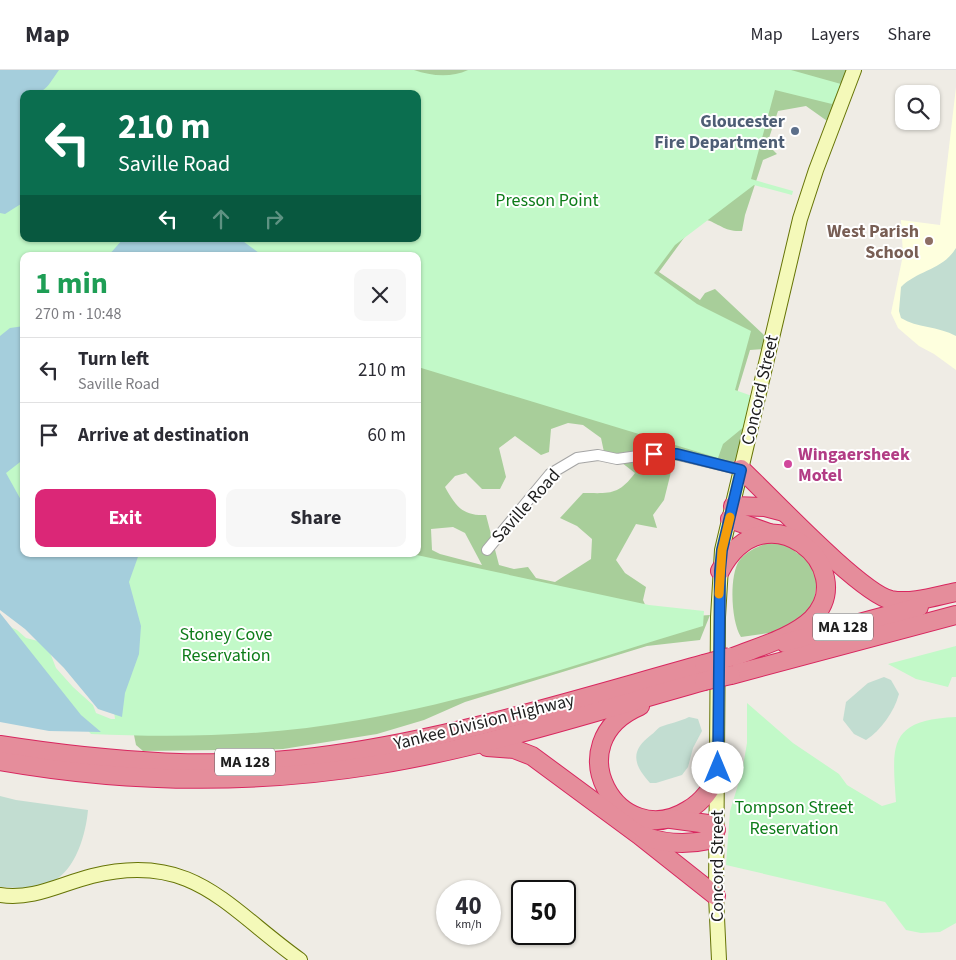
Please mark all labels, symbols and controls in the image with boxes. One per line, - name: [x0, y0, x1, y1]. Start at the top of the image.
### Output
- text: Map: [25, 17, 70, 52]
- text: Map: [751, 22, 783, 47]
- text: Layers: [811, 22, 860, 47]
- text: Share: [888, 22, 931, 47]
- map controls: [895, 85, 940, 130]
- button: search: [895, 85, 940, 130]
- text: 210 m: [118, 102, 210, 152]
- place label: Gloucester Fire Department: [654, 109, 786, 155]
- icon: left: [35, 110, 100, 175]
- marker: Gloucester Fire Department: [789, 125, 801, 137]
- text: Saville Road: [118, 148, 230, 180]
- park label: Presson Point: [495, 188, 599, 213]
- icon: left: [154, 205, 182, 233]
- icon: ahead: [207, 205, 235, 233]
- icon: right: [260, 205, 288, 233]
- place label: West Parish School: [827, 219, 919, 265]
- marker: West Parish School: [923, 235, 935, 247]
- text: 1 min: [35, 262, 108, 305]
- button: close: [354, 269, 406, 321]
- text: 270 m · 10:48: [35, 303, 122, 325]
- street label: Concord Street: [735, 333, 785, 447]
- text: Turn left: [78, 346, 149, 373]
- icon: left: [35, 356, 63, 384]
- text: 210 m: [358, 357, 406, 384]
- text: Saville Road: [78, 373, 160, 395]
- icon: arrive: [35, 421, 63, 449]
- text: Arrive at destination: [78, 422, 249, 449]
- text: 60 m: [368, 422, 406, 449]
- pin: [633, 433, 675, 475]
- icon: arrive: [640, 440, 668, 468]
- place label: Wingaersheek Motel: [798, 442, 910, 488]
- marker: Wingaersheek Motel: [782, 458, 794, 470]
- street label: Saville Road: [486, 464, 566, 548]
- button: Exit: [35, 489, 216, 547]
- button: Share: [226, 489, 406, 547]
- road number: MA 128: [813, 614, 873, 640]
- park label: Stoney Cove Reservation: [180, 622, 273, 668]
- street label: Yankee Division Highway: [390, 687, 577, 757]
- position arrow: [691, 741, 743, 793]
- road number: MA 128: [215, 749, 275, 776]
- park label: Tompson Street Reservation: [735, 795, 853, 841]
- street label: Concord Street: [705, 810, 730, 922]
- speed limit sign: 50: [511, 880, 576, 945]
- text: 40: [455, 888, 482, 924]
- text: km/h: [455, 916, 482, 933]

